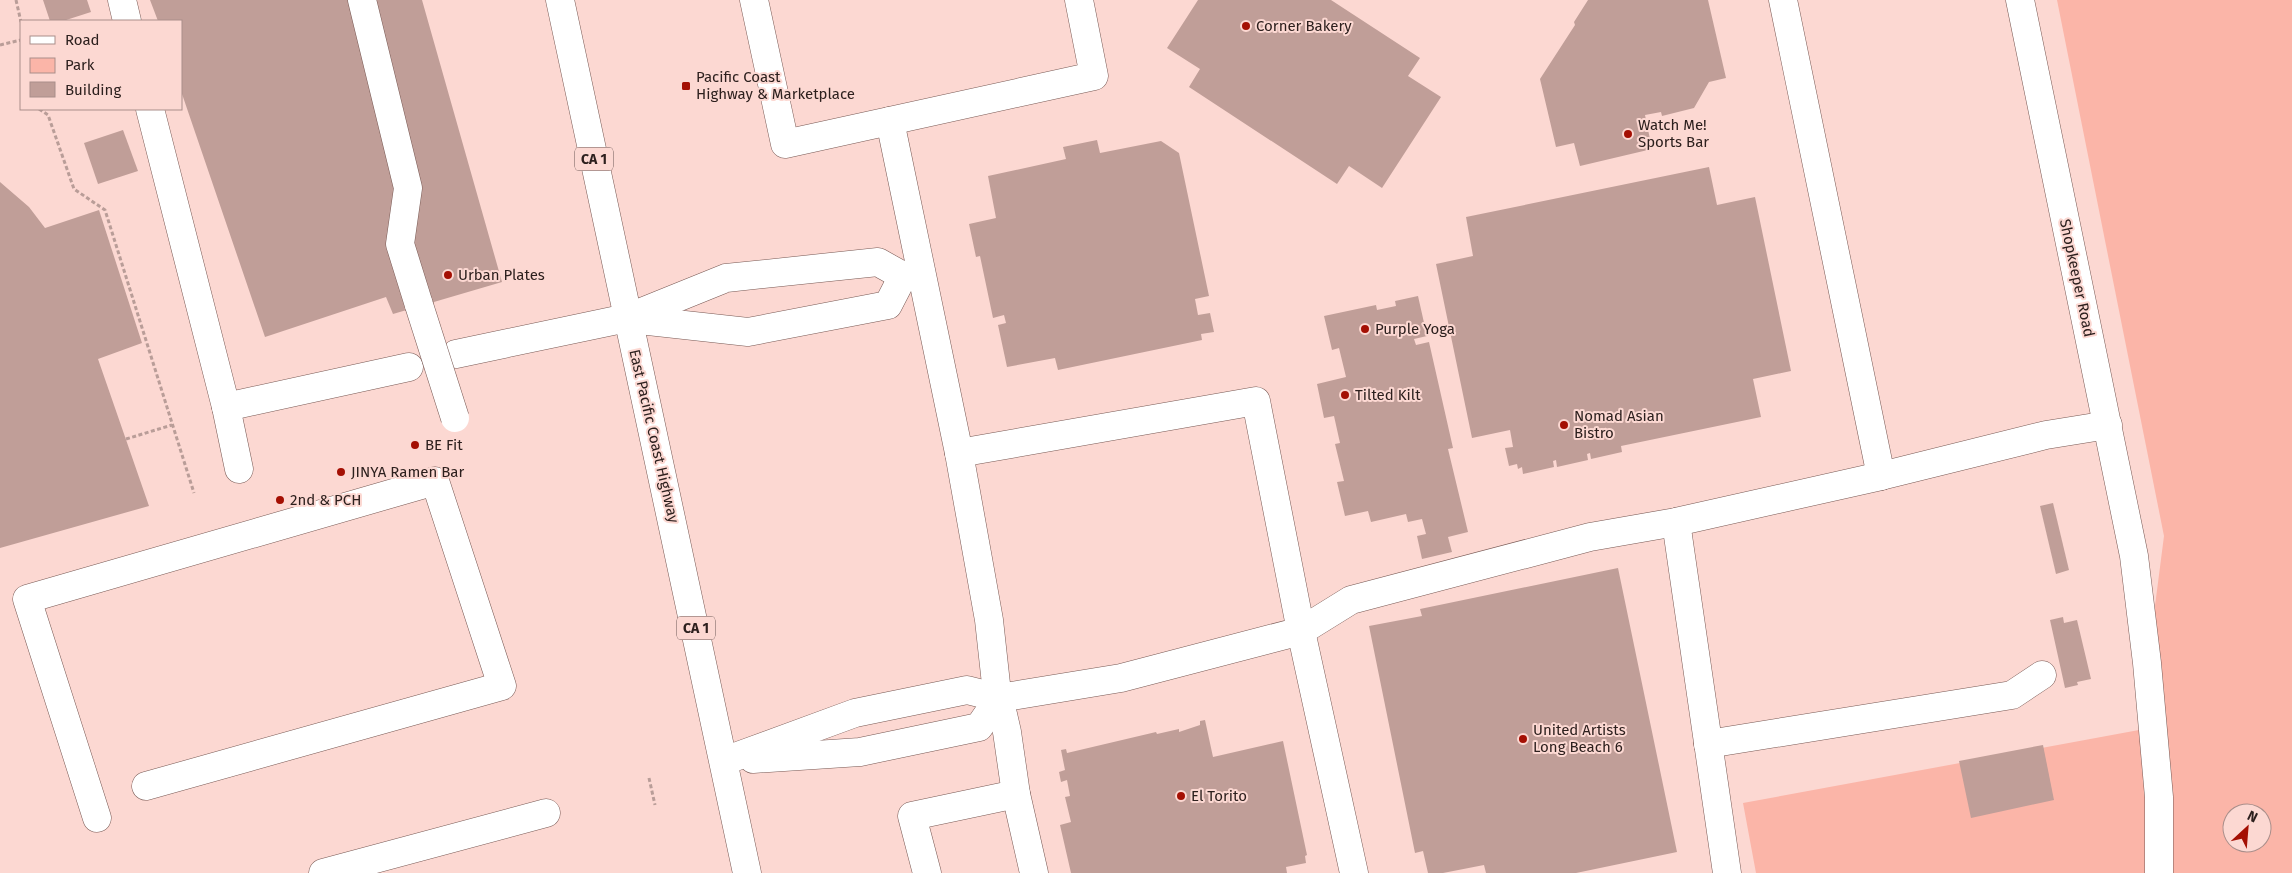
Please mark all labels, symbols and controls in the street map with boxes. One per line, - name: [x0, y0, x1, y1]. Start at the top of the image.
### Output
- place label: Corner Bakery: [1256, 17, 1352, 35]
- legend: [20, 20, 182, 110]
- marker: Corner Bakery: [1240, 20, 1252, 32]
- text: Road: [65, 31, 100, 49]
- text: Park: [65, 56, 95, 74]
- place label: Pacific Coast Highway & Marketplace: [696, 68, 855, 103]
- marker: Pacific Coast Highway & Marketplace: [680, 80, 692, 92]
- text: Building: [65, 81, 121, 99]
- place label: Watch Me! Sports Bar: [1638, 116, 1709, 151]
- marker: Watch Me! Sports Bar: [1622, 128, 1634, 140]
- road number: CA 1: [575, 148, 613, 170]
- street label: Shopkeeper Road: [2056, 217, 2098, 339]
- place label: Urban Plates: [458, 266, 545, 284]
- marker: Urban Plates: [442, 269, 454, 281]
- place label: Purple Yoga: [1375, 320, 1455, 338]
- marker: Purple Yoga: [1359, 323, 1371, 335]
- street label: East Pacific Coast Highway: [625, 348, 683, 525]
- place label: Tilted Kilt: [1355, 386, 1421, 404]
- marker: Tilted Kilt: [1339, 389, 1351, 401]
- place label: Nomad Asian Bistro: [1574, 407, 1664, 442]
- marker: Nomad Asian Bistro: [1558, 419, 1570, 431]
- place label: BE Fit: [425, 436, 463, 454]
- marker: BE Fit: [409, 439, 421, 451]
- place label: JINYA Ramen Bar: [351, 463, 464, 481]
- marker: JINYA Ramen Bar: [335, 466, 347, 478]
- place label: 2nd & PCH: [290, 491, 361, 509]
- marker: 2nd & PCH: [274, 494, 286, 506]
- road number: CA 1: [677, 616, 715, 640]
- place label: United Artists Long Beach 6: [1533, 721, 1626, 756]
- marker: United Artists Long Beach 6: [1517, 733, 1529, 745]
- place label: El Torito: [1191, 787, 1247, 805]
- marker: El Torito: [1175, 790, 1187, 802]
- north arrow: [2222, 803, 2272, 853]
- text: N: [2245, 807, 2260, 826]

